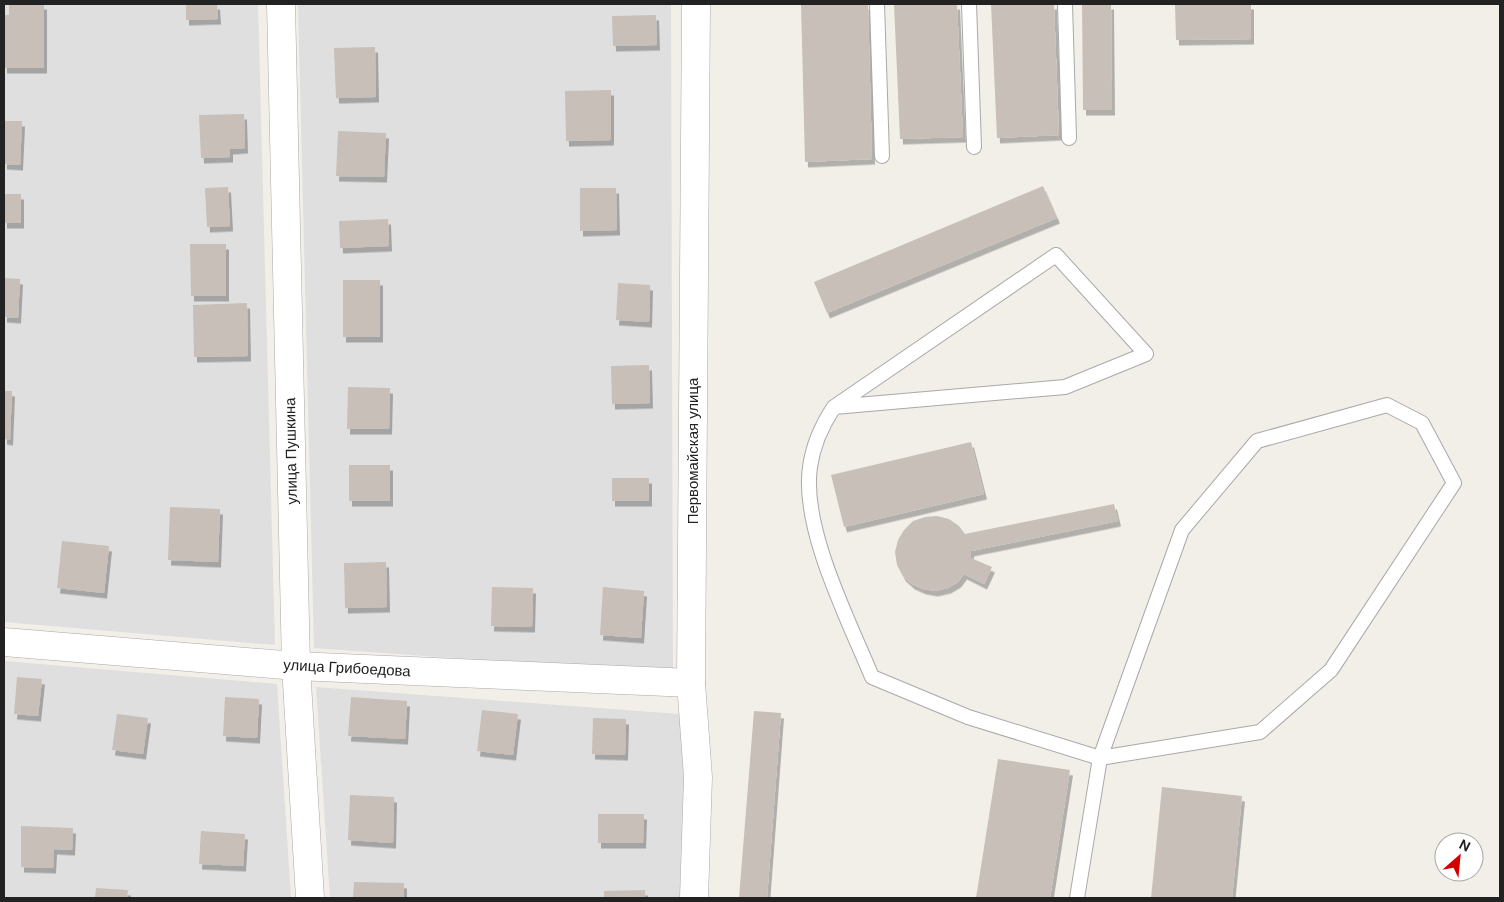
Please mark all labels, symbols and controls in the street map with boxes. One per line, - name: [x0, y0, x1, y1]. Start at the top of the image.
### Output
- street label: Первомайская улица: [683, 377, 703, 524]
- street label: улица Пушкина: [280, 397, 302, 505]
- street label: улица Грибоедова: [283, 655, 412, 681]
- north arrow: [1434, 832, 1484, 882]
- text: N: [1456, 835, 1474, 856]

